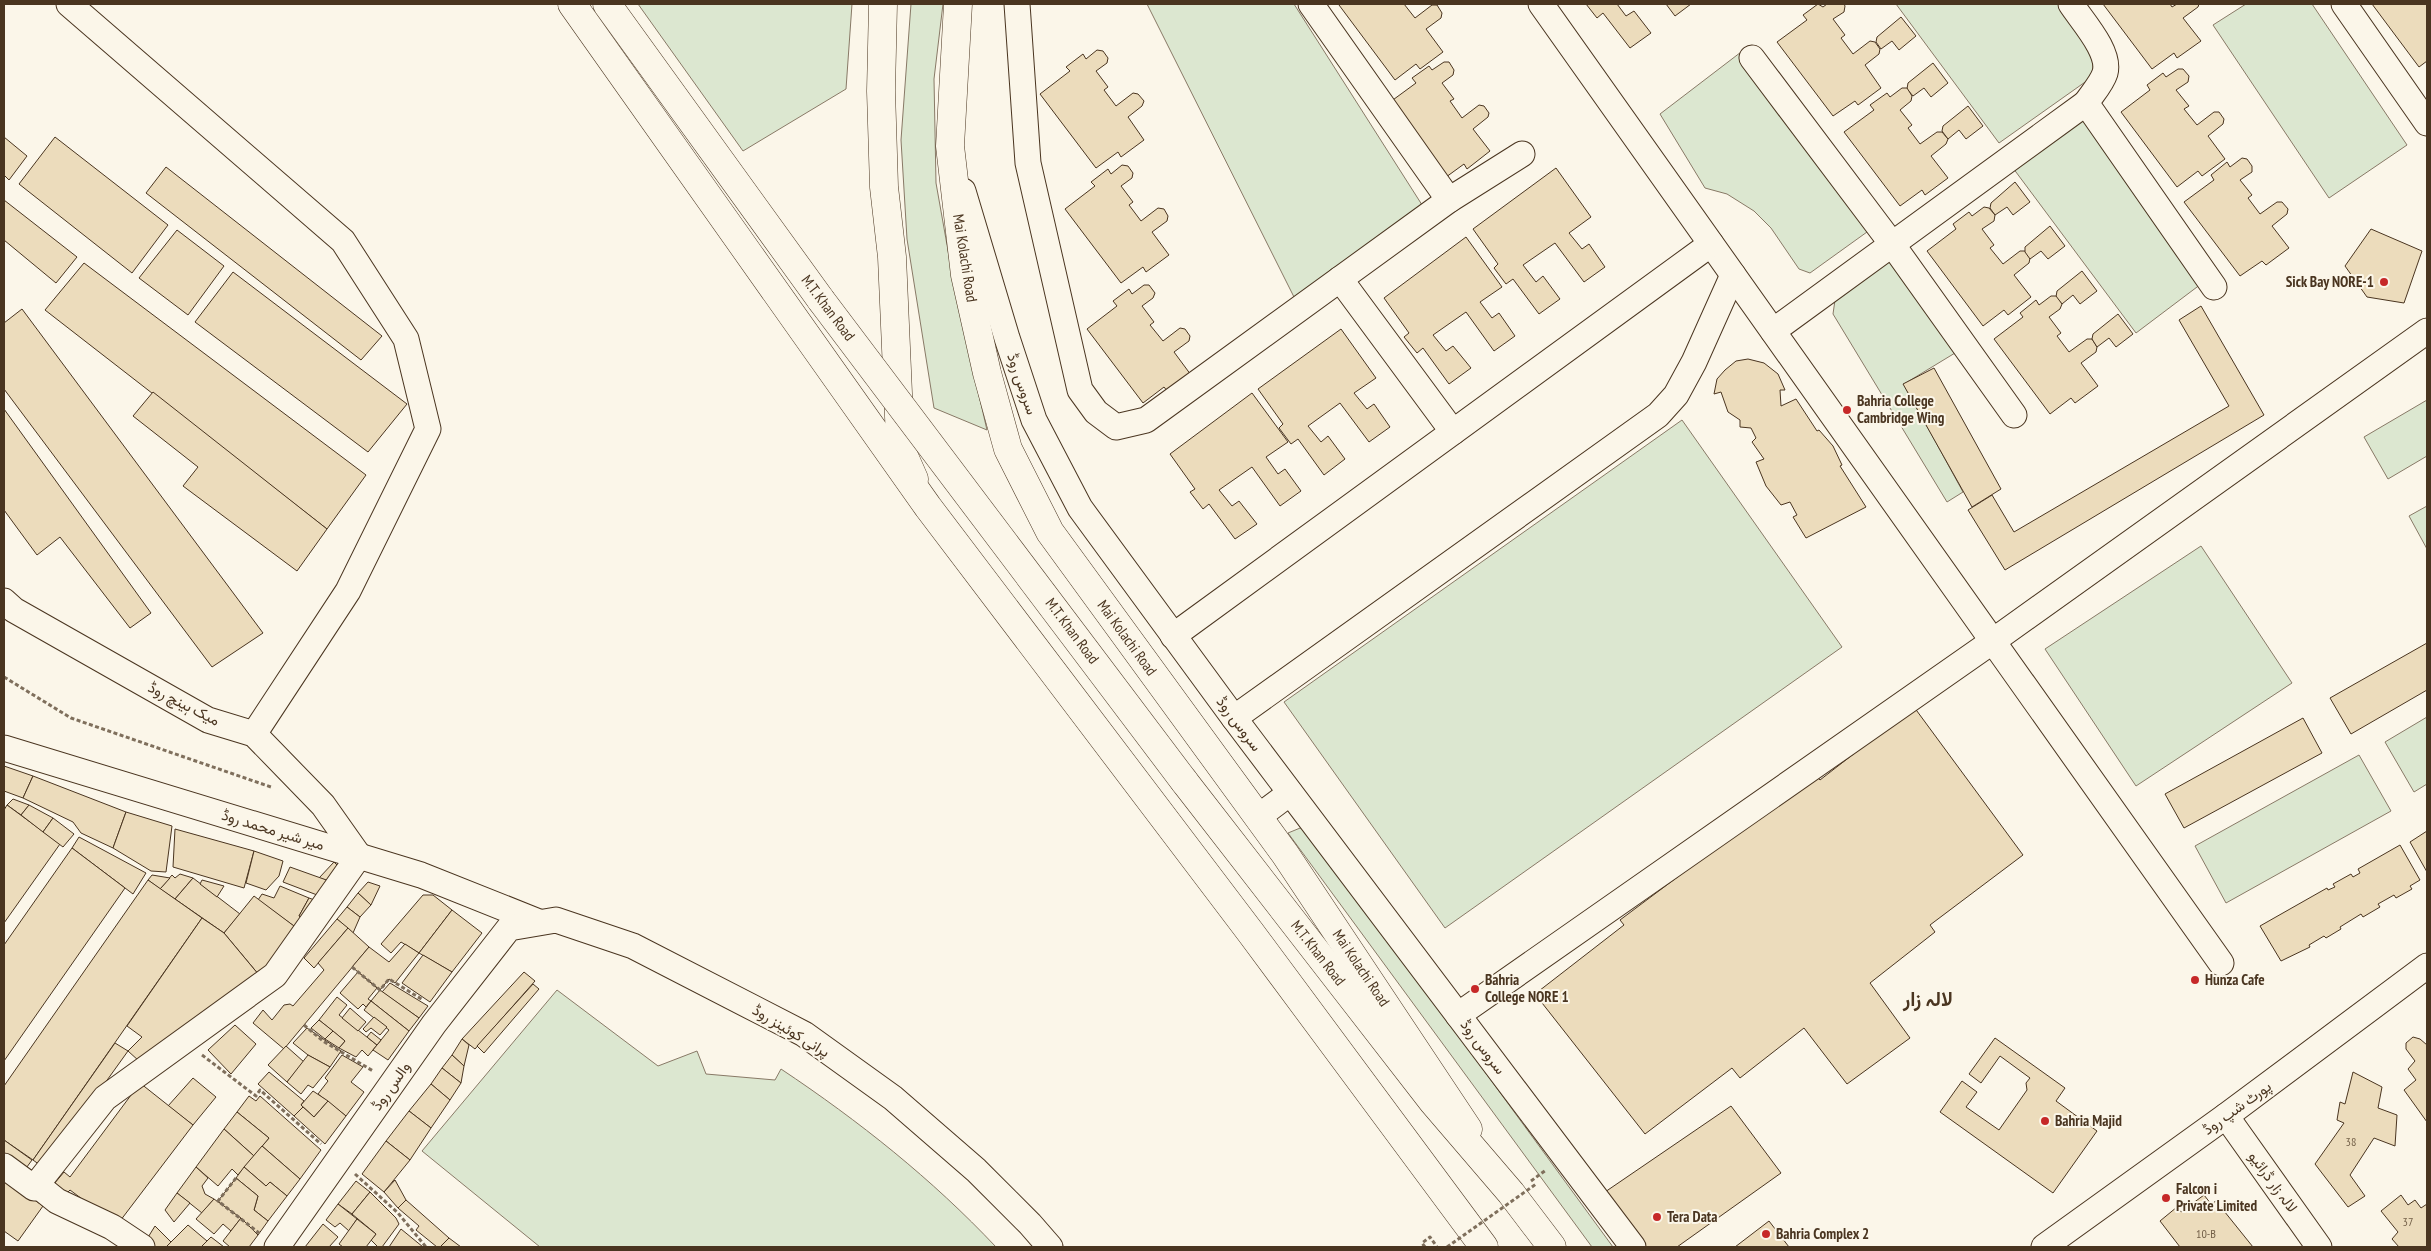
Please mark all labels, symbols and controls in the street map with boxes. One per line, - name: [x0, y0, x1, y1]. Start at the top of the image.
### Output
- street label: Mai Kolachi Road: [949, 213, 982, 303]
- street label: M.T. Khan Road: [797, 271, 859, 344]
- place label: Sick Bay NORE-1: [2286, 272, 2374, 291]
- marker: Sick Bay NORE-1: [2378, 276, 2390, 288]
- street label: سروس روڈ: [1002, 351, 1042, 418]
- place label: Bahria College Cambridge Wing: [1857, 391, 1945, 427]
- marker: Bahria College Cambridge Wing: [1841, 404, 1853, 416]
- street label: M.T. Khan Road: [1041, 594, 1103, 667]
- street label: Mai Kolachi Road: [1094, 596, 1161, 679]
- street label: میک ہینچ روڈ: [144, 677, 223, 731]
- street label: سروس روڈ: [1212, 693, 1266, 756]
- street label: میر شیر محمد روڈ: [219, 805, 327, 854]
- street label: M.T. Khan Road: [1287, 916, 1350, 989]
- street label: Mai Kolachi Road: [1329, 926, 1394, 1010]
- place label: Bahria College NORE 1: [1485, 970, 1569, 1006]
- place label: Hunza Cafe: [2205, 970, 2265, 989]
- marker: Hunza Cafe: [2189, 974, 2201, 986]
- marker: Bahria College NORE 1: [1469, 983, 1481, 995]
- district label: لالہ زار: [1902, 986, 1953, 1012]
- street label: پرانی کوئینز روڈ: [749, 1000, 833, 1062]
- street label: سروس روڈ: [1456, 1016, 1510, 1079]
- street label: والس روڈ: [367, 1058, 415, 1114]
- street label: پورٹ شپ روڈ: [2199, 1076, 2275, 1140]
- place label: Bahria Majid: [2055, 1111, 2122, 1130]
- marker: Bahria Majid: [2039, 1115, 2051, 1127]
- house number: 38: [2346, 1134, 2356, 1149]
- street label: لالہ زار ڈرائیو: [2245, 1147, 2302, 1216]
- place label: Falcon i Private Limited: [2176, 1179, 2257, 1215]
- marker: Falcon i Private Limited: [2160, 1192, 2172, 1204]
- place label: Tera Data: [1667, 1207, 1717, 1226]
- marker: Tera Data: [1651, 1211, 1663, 1223]
- house number: 37: [2403, 1214, 2413, 1229]
- place label: Bahria Complex 2: [1776, 1224, 1869, 1243]
- house number: 10-B: [2196, 1226, 2216, 1241]
- marker: Bahria Complex 2: [1760, 1228, 1772, 1240]

